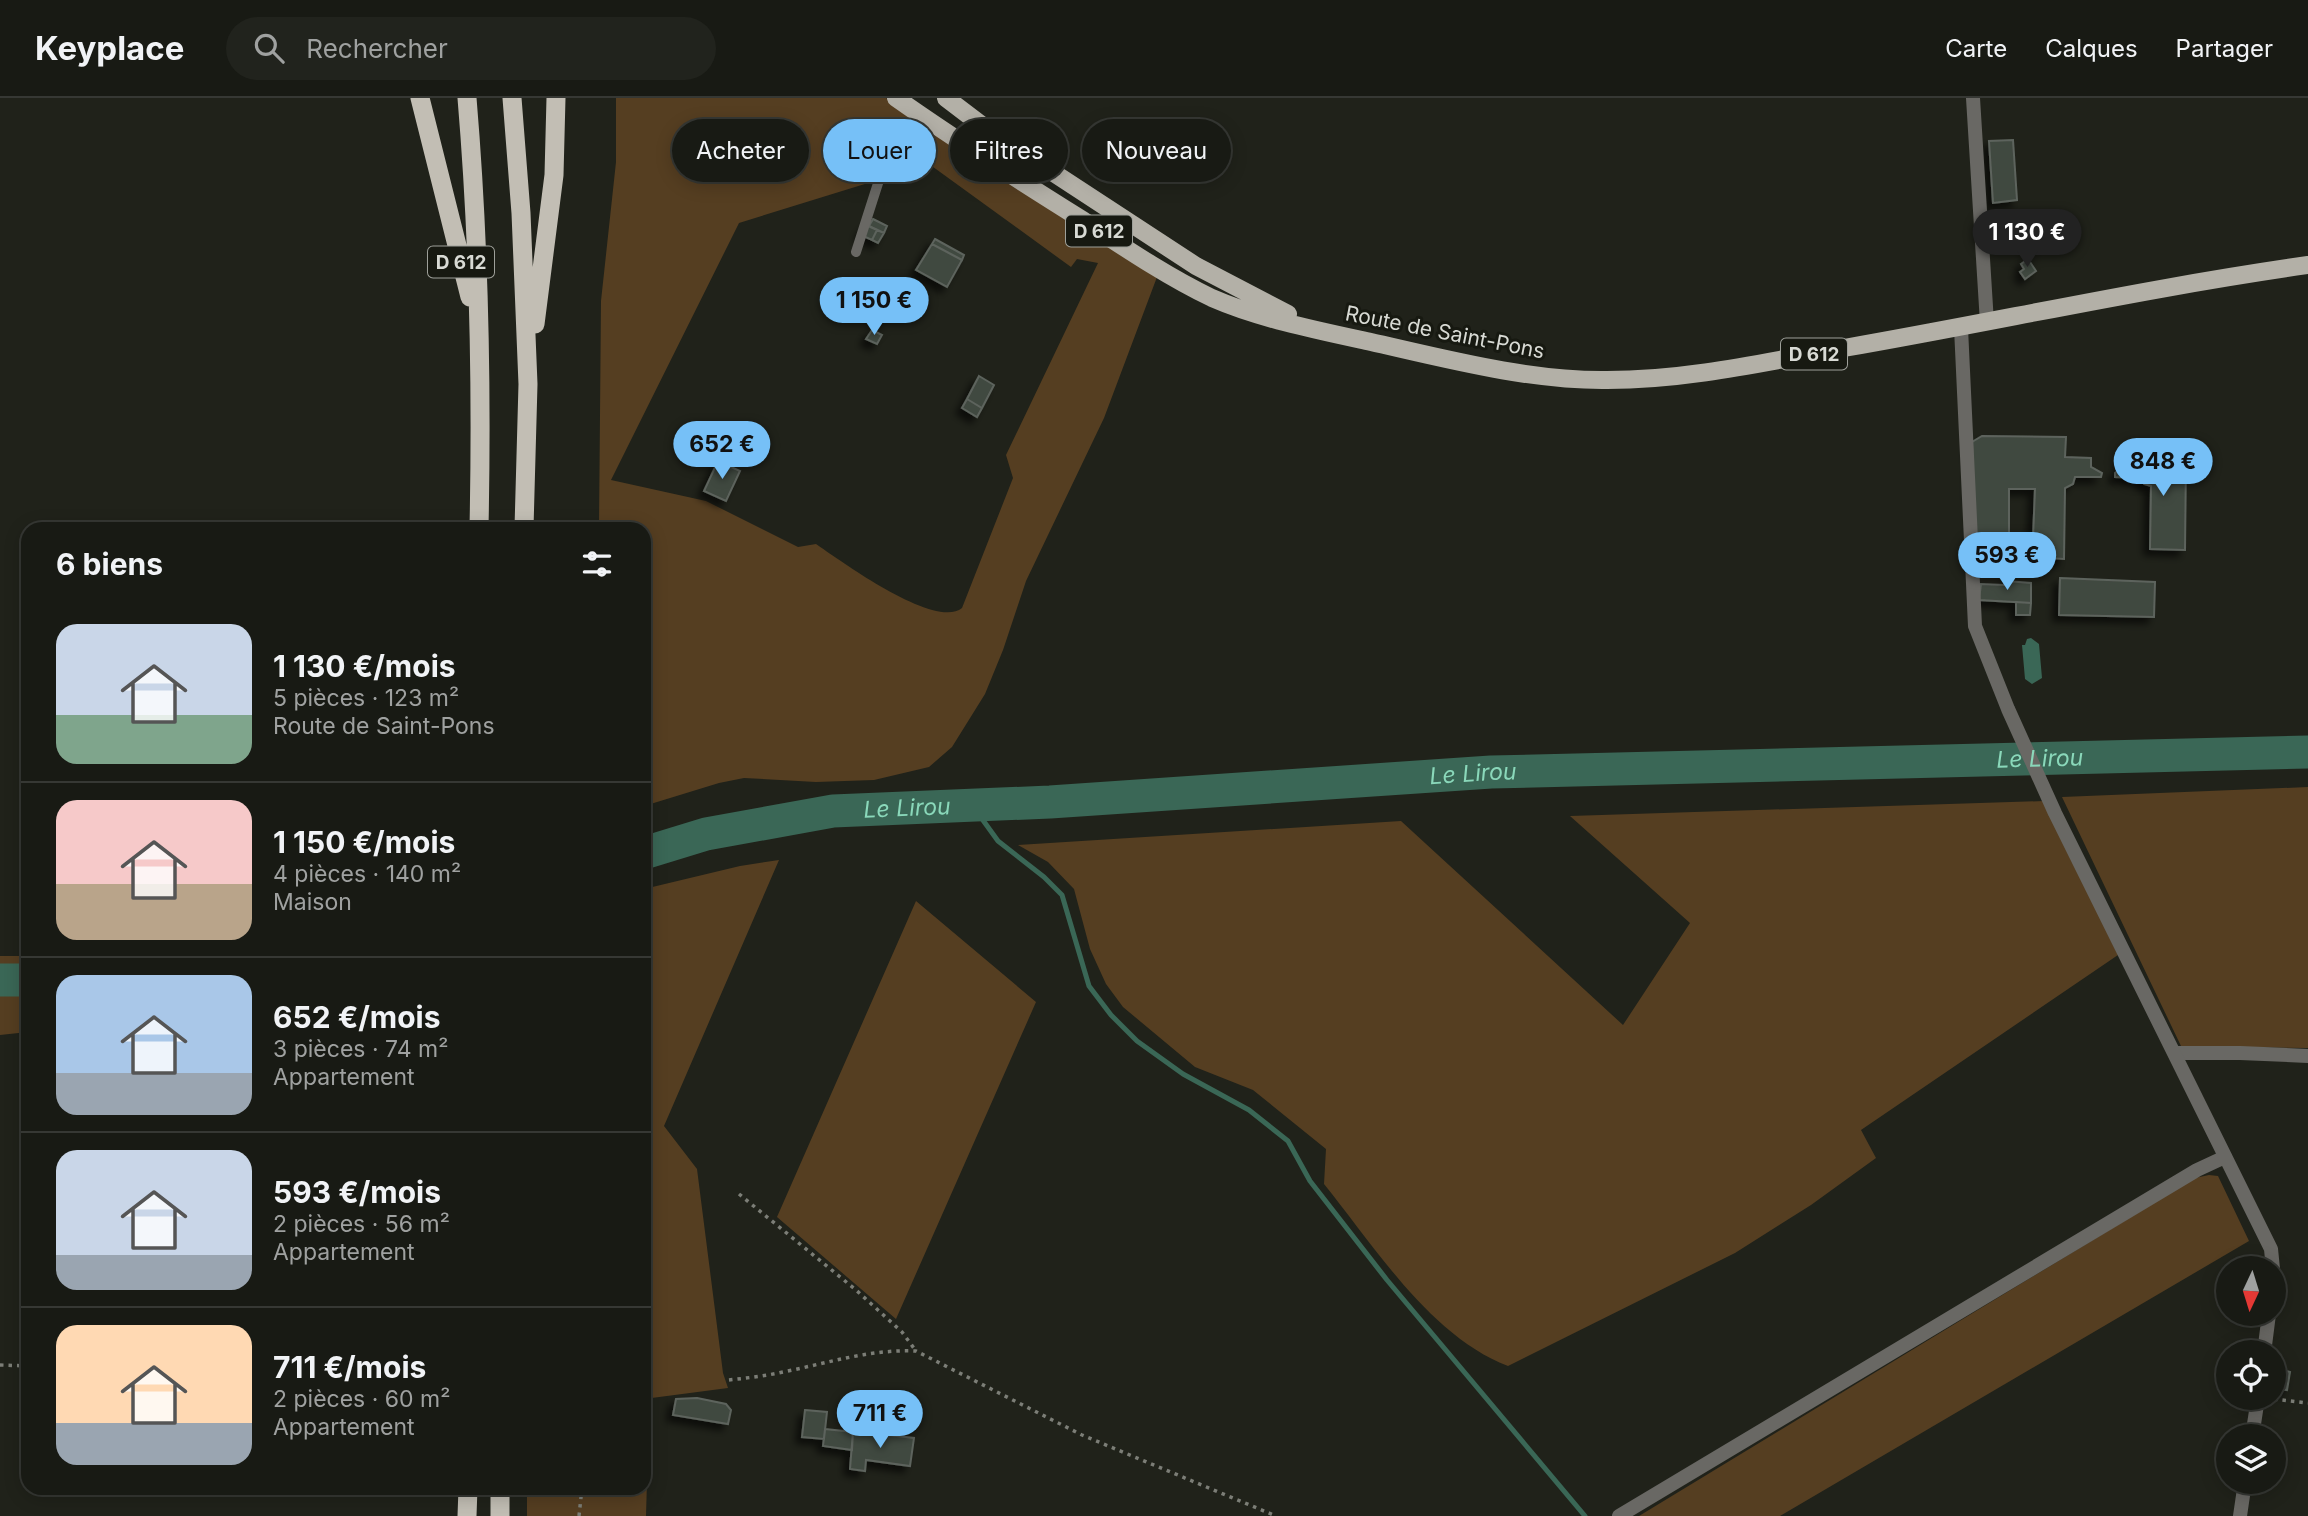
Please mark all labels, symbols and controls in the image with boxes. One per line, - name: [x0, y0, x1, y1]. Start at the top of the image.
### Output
- search box: [226, 17, 716, 80]
- text: Keyplace: [35, 28, 184, 68]
- icon: search: [250, 29, 288, 67]
- text: Rechercher: [306, 33, 448, 64]
- text: Carte: [1945, 34, 2007, 63]
- text: Calques: [2045, 34, 2138, 63]
- text: Partager: [2176, 34, 2273, 63]
- chip: Acheter: [672, 119, 809, 182]
- chip: Louer: [823, 119, 936, 182]
- chip: Filtres: [950, 119, 1068, 182]
- chip: Nouveau: [1082, 119, 1231, 182]
- pin: 1 130 €: [1962, 209, 2092, 269]
- road number: D 612: [1066, 216, 1132, 246]
- text: 1 130 €: [1989, 218, 2065, 246]
- road number: D 612: [428, 246, 494, 278]
- pin: 1 150 €: [809, 278, 939, 337]
- text: 1 150 €: [836, 286, 912, 314]
- street label: Route de Saint-Pons: [1343, 300, 1547, 364]
- road number: D 612: [1781, 338, 1847, 370]
- pin: 652 €: [673, 422, 771, 481]
- text: 652 €: [689, 430, 755, 458]
- pin: 848 €: [2114, 438, 2212, 498]
- text: 848 €: [2130, 447, 2196, 475]
- pin: 593 €: [1958, 532, 2056, 592]
- text: 593 €: [1974, 541, 2040, 569]
- icon: filters: [578, 545, 616, 583]
- text: 6 biens: [56, 546, 163, 582]
- text: 1 130 €/mois: [273, 648, 456, 684]
- icon: home: [112, 652, 196, 736]
- text: 5 pièces · 123 m²: [273, 684, 459, 712]
- text: Route de Saint-Pons: [273, 712, 495, 740]
- water label: Le Lirou: [1996, 744, 2084, 774]
- water label: Le Lirou: [1429, 757, 1517, 790]
- water label: Le Lirou: [863, 792, 951, 824]
- text: 1 150 €/mois: [273, 824, 455, 860]
- icon: home: [112, 828, 196, 912]
- text: 4 pièces · 140 m²: [273, 860, 461, 888]
- text: Maison: [273, 888, 352, 916]
- text: 652 €/mois: [273, 999, 441, 1035]
- icon: home: [112, 1003, 196, 1087]
- text: 3 pièces · 74 m²: [273, 1035, 448, 1063]
- text: Appartement: [273, 1063, 415, 1091]
- text: 593 €/mois: [273, 1174, 441, 1210]
- icon: home: [112, 1178, 196, 1262]
- text: 2 pièces · 56 m²: [273, 1210, 450, 1238]
- text: Appartement: [273, 1238, 415, 1266]
- north arrow: [2216, 1256, 2286, 1326]
- map controls: [2216, 1256, 2286, 1494]
- button: locate: [2216, 1340, 2286, 1410]
- text: 711 €/mois: [273, 1349, 426, 1385]
- icon: home: [112, 1353, 196, 1437]
- text: 2 pièces · 60 m²: [273, 1385, 450, 1413]
- pin: 711 €: [831, 1390, 929, 1450]
- text: 711 €: [853, 1399, 907, 1427]
- text: Appartement: [273, 1413, 415, 1441]
- button: layers: [2216, 1424, 2286, 1494]

